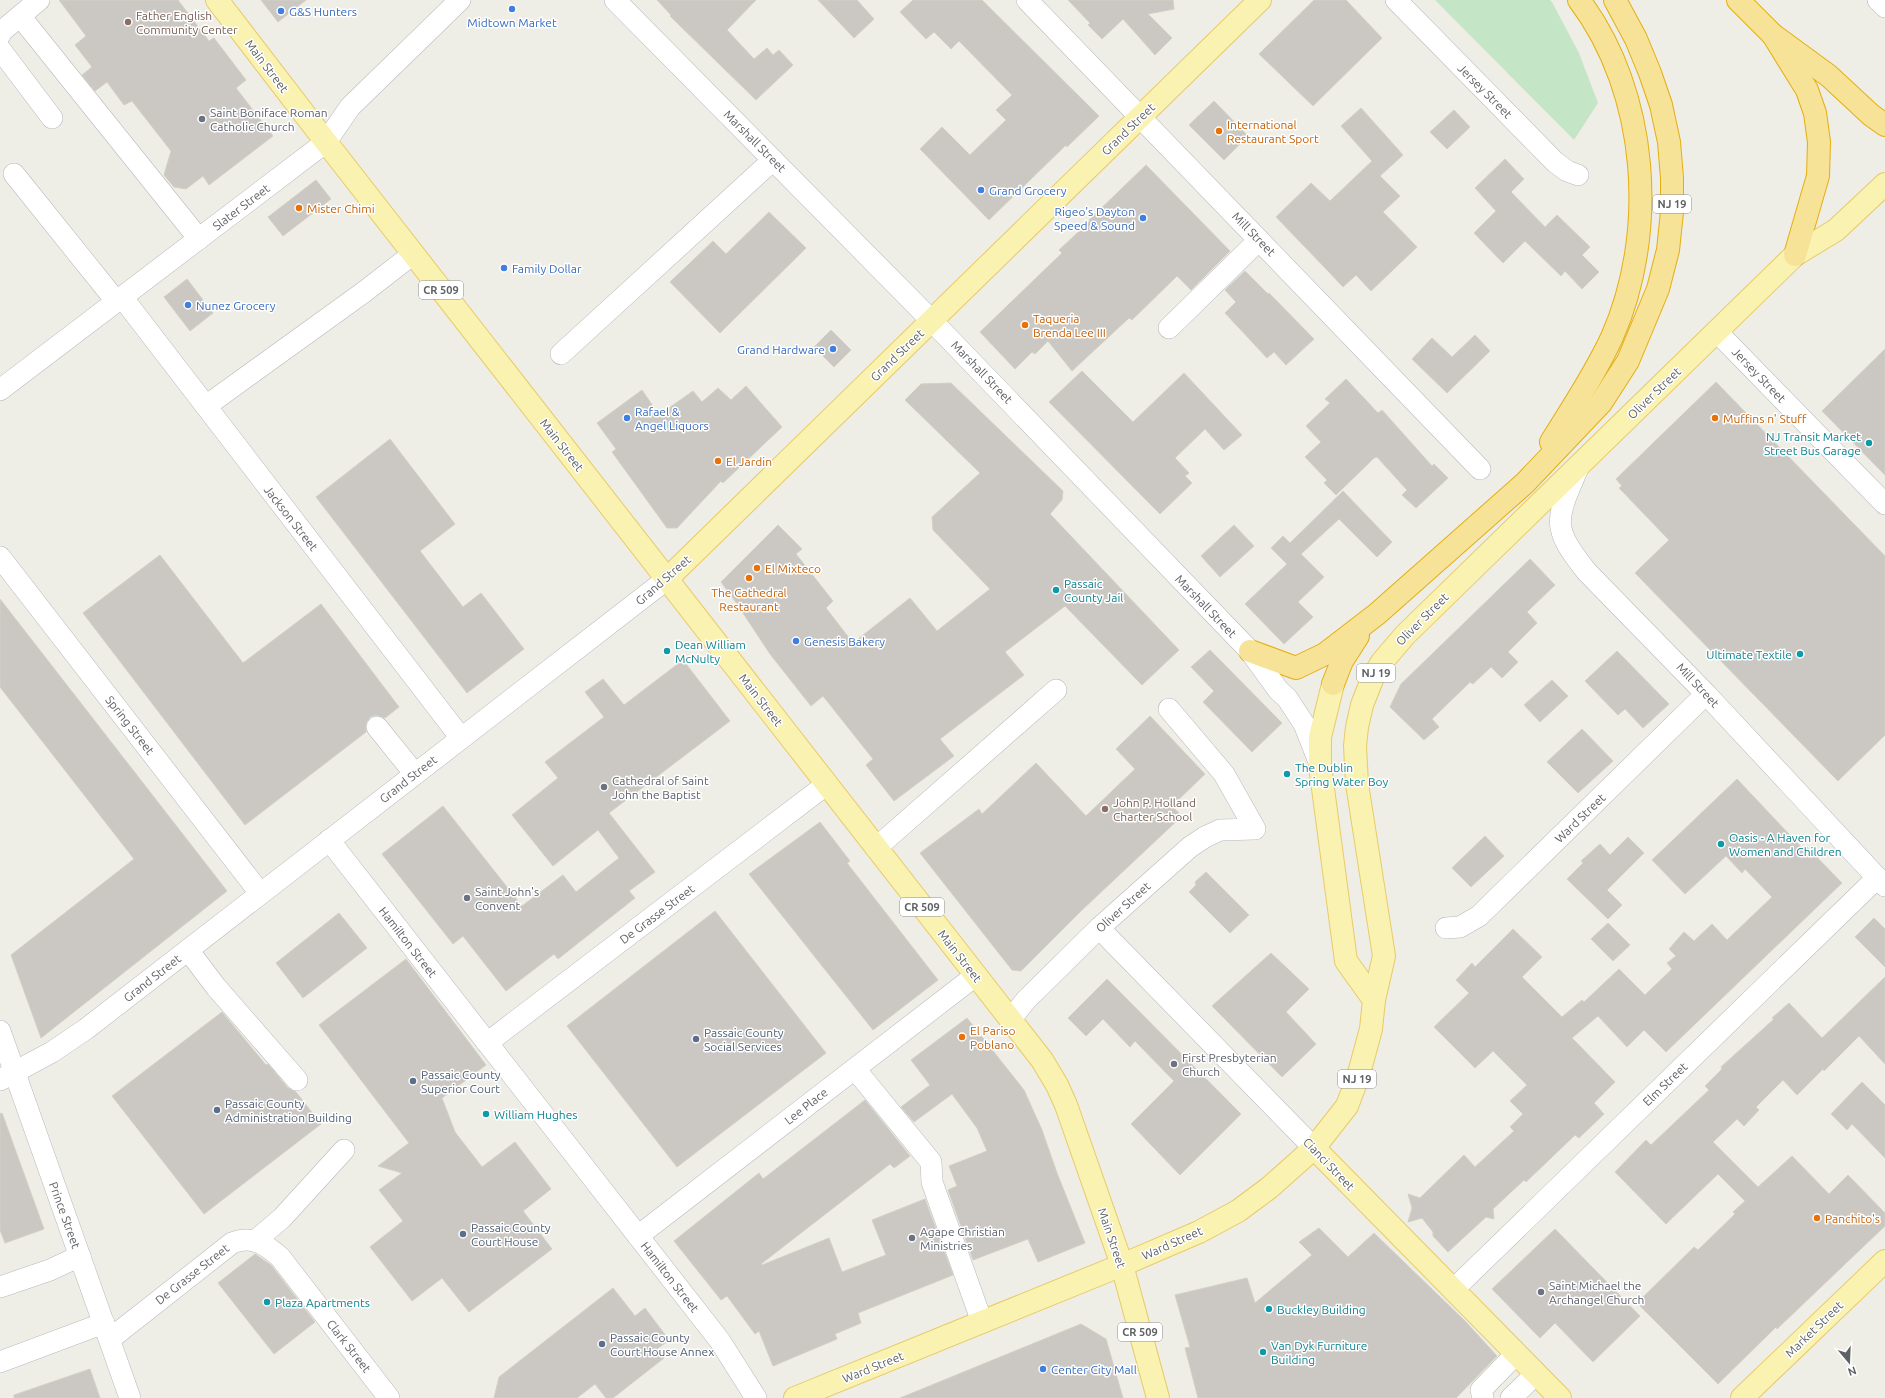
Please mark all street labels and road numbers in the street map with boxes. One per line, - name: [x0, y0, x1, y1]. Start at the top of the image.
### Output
- street label: Main Street: [243, 37, 291, 95]
- street label: Jersey Street: [1455, 61, 1515, 121]
- street label: Grand Street: [1099, 100, 1157, 158]
- street label: Marshall Street: [721, 107, 789, 175]
- street label: Slater Street: [210, 181, 272, 233]
- road number: NJ 19: [1653, 195, 1691, 213]
- street label: Mill Street: [1230, 209, 1278, 259]
- road number: CR 509: [419, 281, 463, 299]
- street label: Grand Street: [868, 326, 926, 384]
- street label: Marshall Street: [949, 338, 1015, 406]
- street label: Jersey Street: [1730, 345, 1789, 405]
- street label: Oliver Street: [1625, 364, 1683, 422]
- street label: Main Street: [538, 416, 587, 474]
- street label: Jackson Street: [262, 483, 321, 553]
- street label: Grand Street: [633, 552, 693, 607]
- street label: Marshall Street: [1173, 572, 1239, 640]
- street label: Oliver Street: [1393, 590, 1451, 648]
- street label: Mill Street: [1674, 660, 1722, 710]
- road number: NJ 19: [1357, 664, 1395, 682]
- street label: Main Street: [737, 671, 786, 729]
- street label: Spring Street: [103, 693, 157, 757]
- street label: Grand Street: [377, 753, 439, 805]
- street label: Ward Street: [1552, 791, 1608, 845]
- street label: Oliver Street: [1093, 879, 1153, 935]
- street label: De Grasse Street: [617, 882, 697, 946]
- road number: CR 509: [900, 898, 944, 916]
- street label: Hamilton Street: [376, 904, 440, 980]
- street label: Main Street: [936, 927, 985, 985]
- street label: Grand Street: [121, 952, 183, 1004]
- street label: Elm Street: [1640, 1060, 1690, 1108]
- road number: NJ 19: [1338, 1070, 1376, 1088]
- street label: Lee Place: [782, 1085, 830, 1127]
- street label: Cianci Street: [1301, 1135, 1358, 1193]
- street label: Prince Street: [47, 1180, 83, 1250]
- street label: Main Street: [1096, 1206, 1128, 1270]
- street label: Ward Street: [1140, 1224, 1205, 1262]
- street label: Hamilton Street: [638, 1239, 702, 1315]
- street label: De Grasse Street: [153, 1241, 232, 1307]
- street label: Market Street: [1783, 1298, 1846, 1360]
- street label: Clark Street: [324, 1317, 374, 1375]
- road number: CR 509: [1118, 1323, 1162, 1341]
- street label: Ward Street: [841, 1349, 906, 1385]

